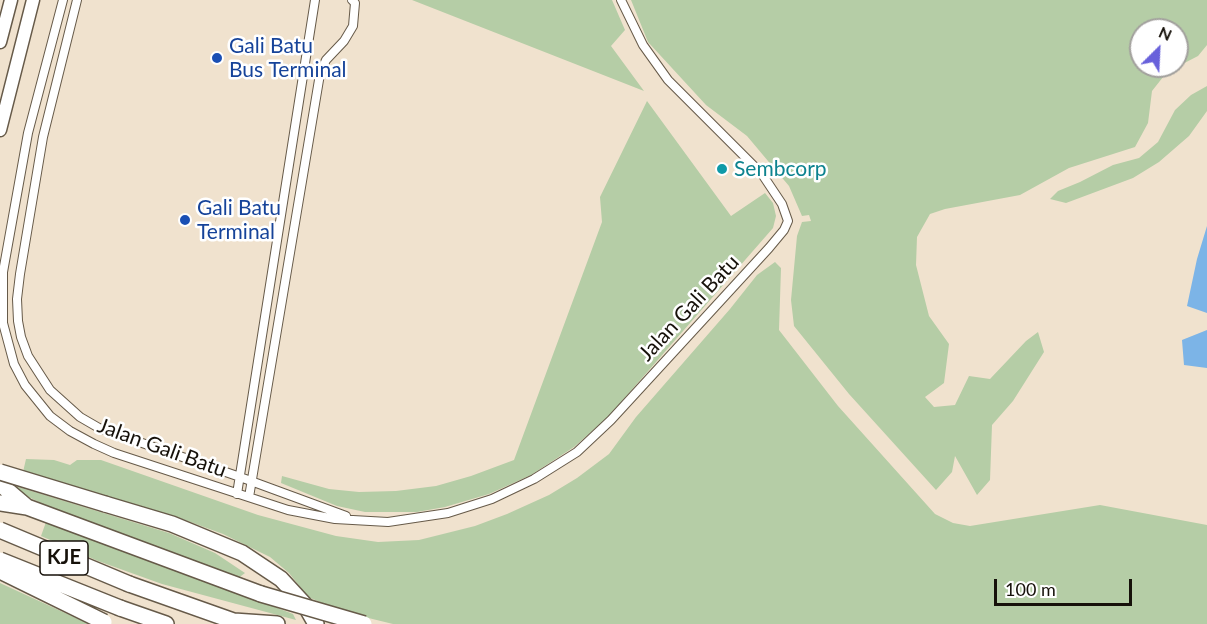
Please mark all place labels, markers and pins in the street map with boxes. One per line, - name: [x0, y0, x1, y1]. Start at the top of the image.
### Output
- place label: Gali Batu Bus Terminal: [229, 33, 347, 83]
- marker: Gali Batu Bus Terminal: [210, 51, 224, 65]
- place label: Sembcorp: [734, 156, 827, 182]
- marker: Sembcorp: [715, 162, 729, 176]
- place label: Gali Batu Terminal: [197, 195, 281, 245]
- marker: Gali Batu Terminal: [178, 213, 192, 227]

